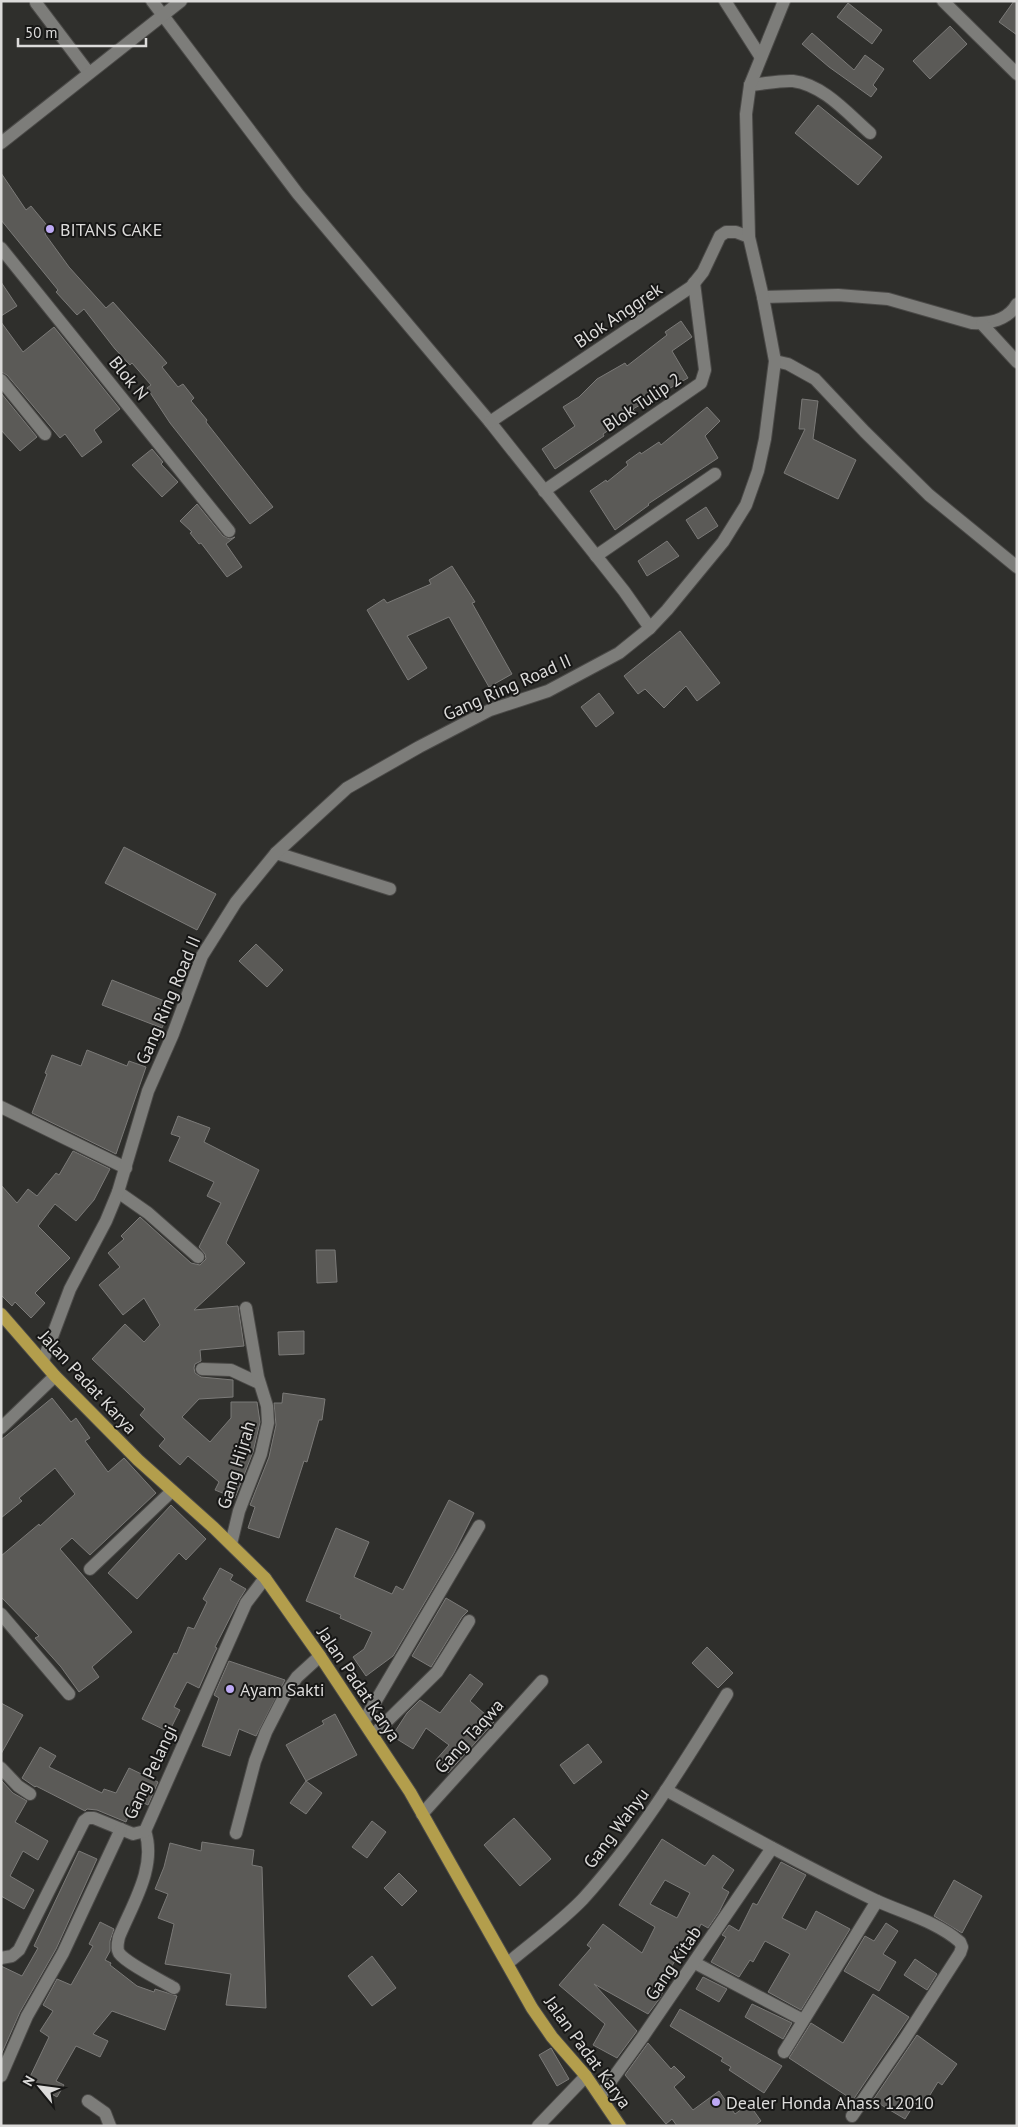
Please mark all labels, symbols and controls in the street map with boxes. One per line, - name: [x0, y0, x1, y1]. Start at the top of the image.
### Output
- scale bar: [18, 15, 145, 47]
- text: 50 m: [25, 23, 58, 42]
- place label: BITANS CAKE: [60, 218, 162, 241]
- marker: BITANS CAKE: [44, 223, 56, 235]
- street label: Blok Anggrek: [570, 277, 667, 353]
- street label: Blok N: [104, 351, 154, 405]
- street label: Blok Tulip 2: [598, 367, 686, 437]
- street label: Gang Ring Road II: [440, 649, 574, 725]
- street label: Gang Ring Road II: [131, 932, 205, 1068]
- street label: Jalan Padat Karya: [33, 1325, 142, 1439]
- street label: Gang Hijrah: [212, 1418, 260, 1512]
- street label: Jalan Padat Karya: [312, 1621, 406, 1746]
- place label: Ayam Sakti: [240, 1678, 325, 1701]
- marker: Ayam Sakti: [224, 1683, 236, 1695]
- street label: Gang Taqwa: [429, 1694, 509, 1778]
- street label: Gang Pelangi: [118, 1721, 182, 1823]
- street label: Gang Wahyu: [578, 1783, 654, 1873]
- street label: Gang Kitab: [640, 1921, 706, 2005]
- street label: Jalan Padat Karya: [539, 1990, 637, 2113]
- north arrow: [15, 2062, 65, 2112]
- text: N: [19, 2072, 39, 2089]
- place label: Dealer Honda Ahass 12010: [726, 2091, 934, 2114]
- marker: Dealer Honda Ahass 12010: [710, 2096, 722, 2108]

